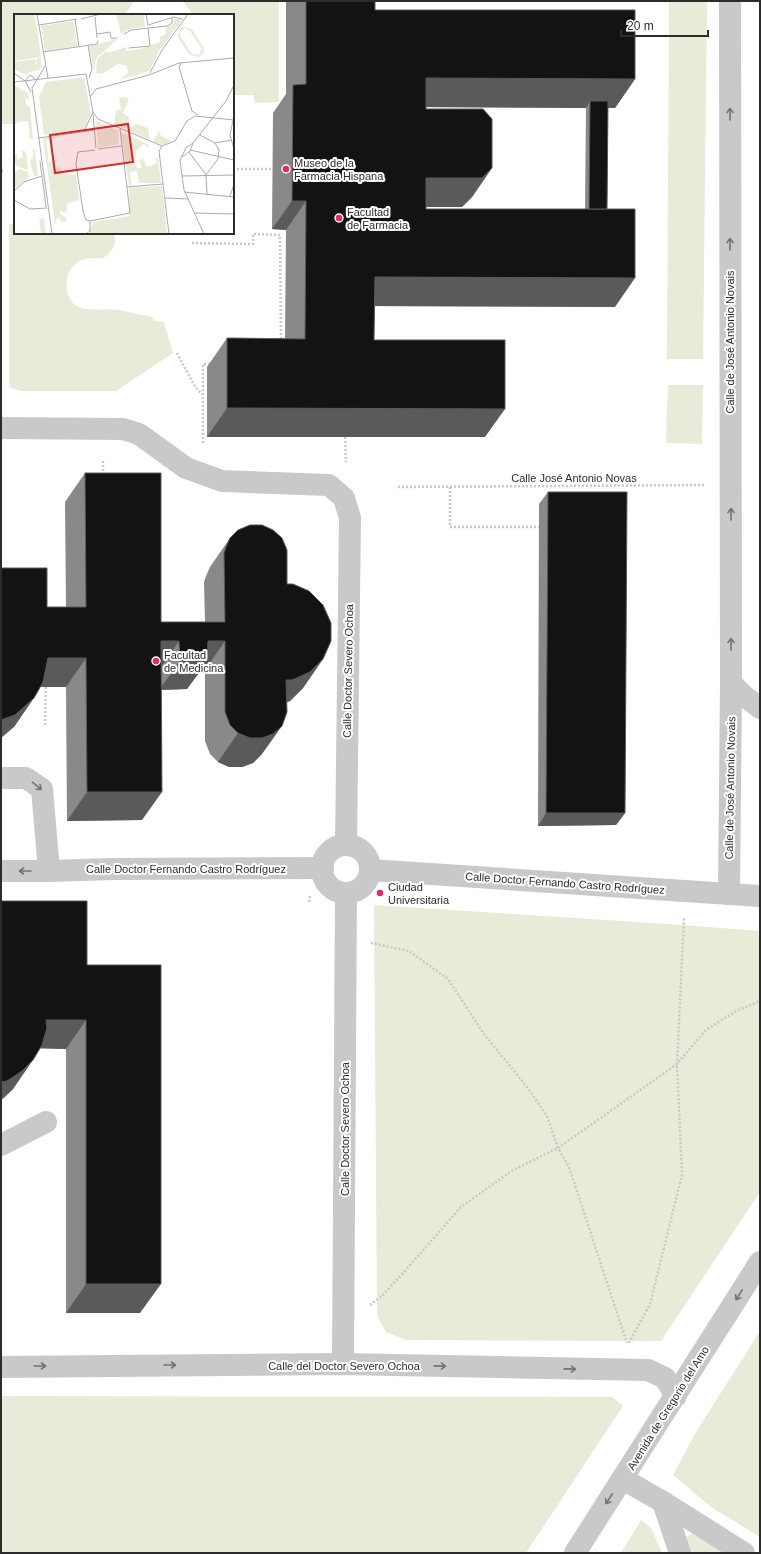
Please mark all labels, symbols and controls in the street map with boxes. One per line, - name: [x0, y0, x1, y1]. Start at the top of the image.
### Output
- scale bar: [621, 12, 708, 38]
- inset map: [14, 14, 234, 234]
- text: 20 m: [627, 19, 654, 33]
- one-way arrow: [726, 108, 734, 121]
- place label: Museo de la Farmacia Hispana: [294, 157, 384, 182]
- marker: Museo de la Farmacia Hispana: [281, 164, 291, 174]
- place label: Facultad de Farmacia: [347, 206, 409, 231]
- marker: Facultad de Farmacia: [334, 213, 344, 223]
- one-way arrow: [726, 238, 734, 251]
- street label: Calle de José Antonio Novais: [724, 270, 736, 414]
- street label: Calle José Antonio Novas: [511, 472, 637, 484]
- one-way arrow: [727, 508, 735, 521]
- street label: Calle Doctor Severo Ochoa: [341, 603, 355, 738]
- one-way arrow: [727, 638, 735, 651]
- place label: Facultad de Medicina: [164, 649, 224, 674]
- marker: Facultad de Medicina: [151, 656, 161, 666]
- street label: Calle de José Antonio Novais: [723, 716, 737, 860]
- one-way arrow: [32, 781, 42, 790]
- street label: Calle Doctor Fernando Castro Rodríguez: [86, 863, 286, 875]
- one-way arrow: [19, 867, 32, 875]
- street label: Calle Doctor Fernando Castro Rodríguez: [465, 870, 665, 896]
- place label: Ciudad Universitaria: [388, 881, 450, 906]
- marker: Ciudad Universitaria: [375, 888, 385, 898]
- street label: Calle Doctor Severo Ochoa: [339, 1061, 351, 1196]
- one-way arrow: [735, 1289, 743, 1300]
- street label: Avenida de Gregorio del Amo: [625, 1344, 711, 1472]
- street label: Calle del Doctor Severo Ochoa: [268, 1360, 421, 1372]
- one-way arrow: [33, 1362, 46, 1370]
- one-way arrow: [163, 1362, 176, 1369]
- one-way arrow: [433, 1363, 446, 1370]
- one-way arrow: [563, 1365, 576, 1373]
- one-way arrow: [605, 1493, 613, 1505]

